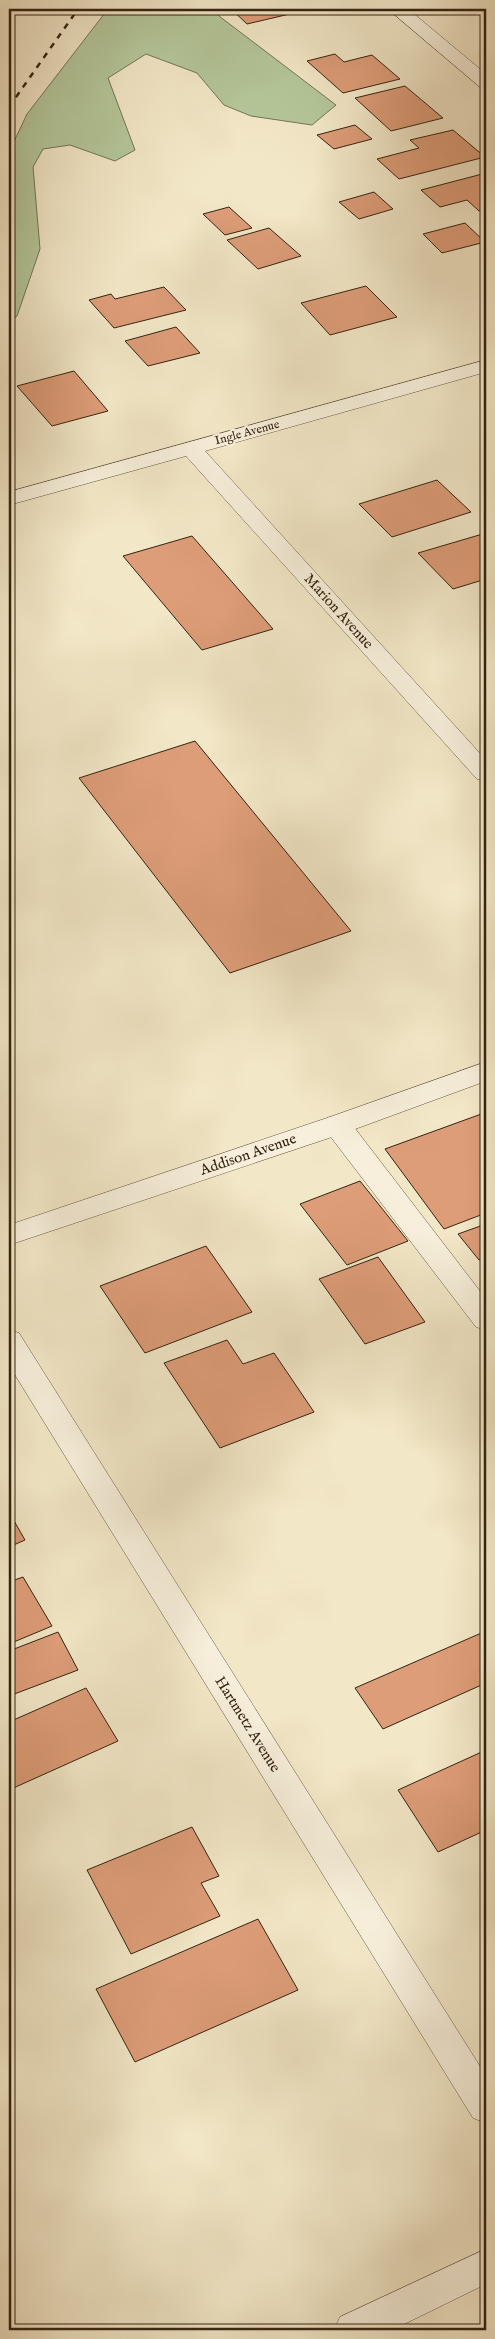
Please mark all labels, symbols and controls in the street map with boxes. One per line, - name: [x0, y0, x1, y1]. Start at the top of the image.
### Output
- street label: Ingle Avenue: [213, 417, 281, 448]
- street label: Marion Avenue: [300, 570, 378, 653]
- street label: Addison Avenue: [197, 1129, 299, 1180]
- street label: Hartmetz Avenue: [210, 1673, 285, 1776]

